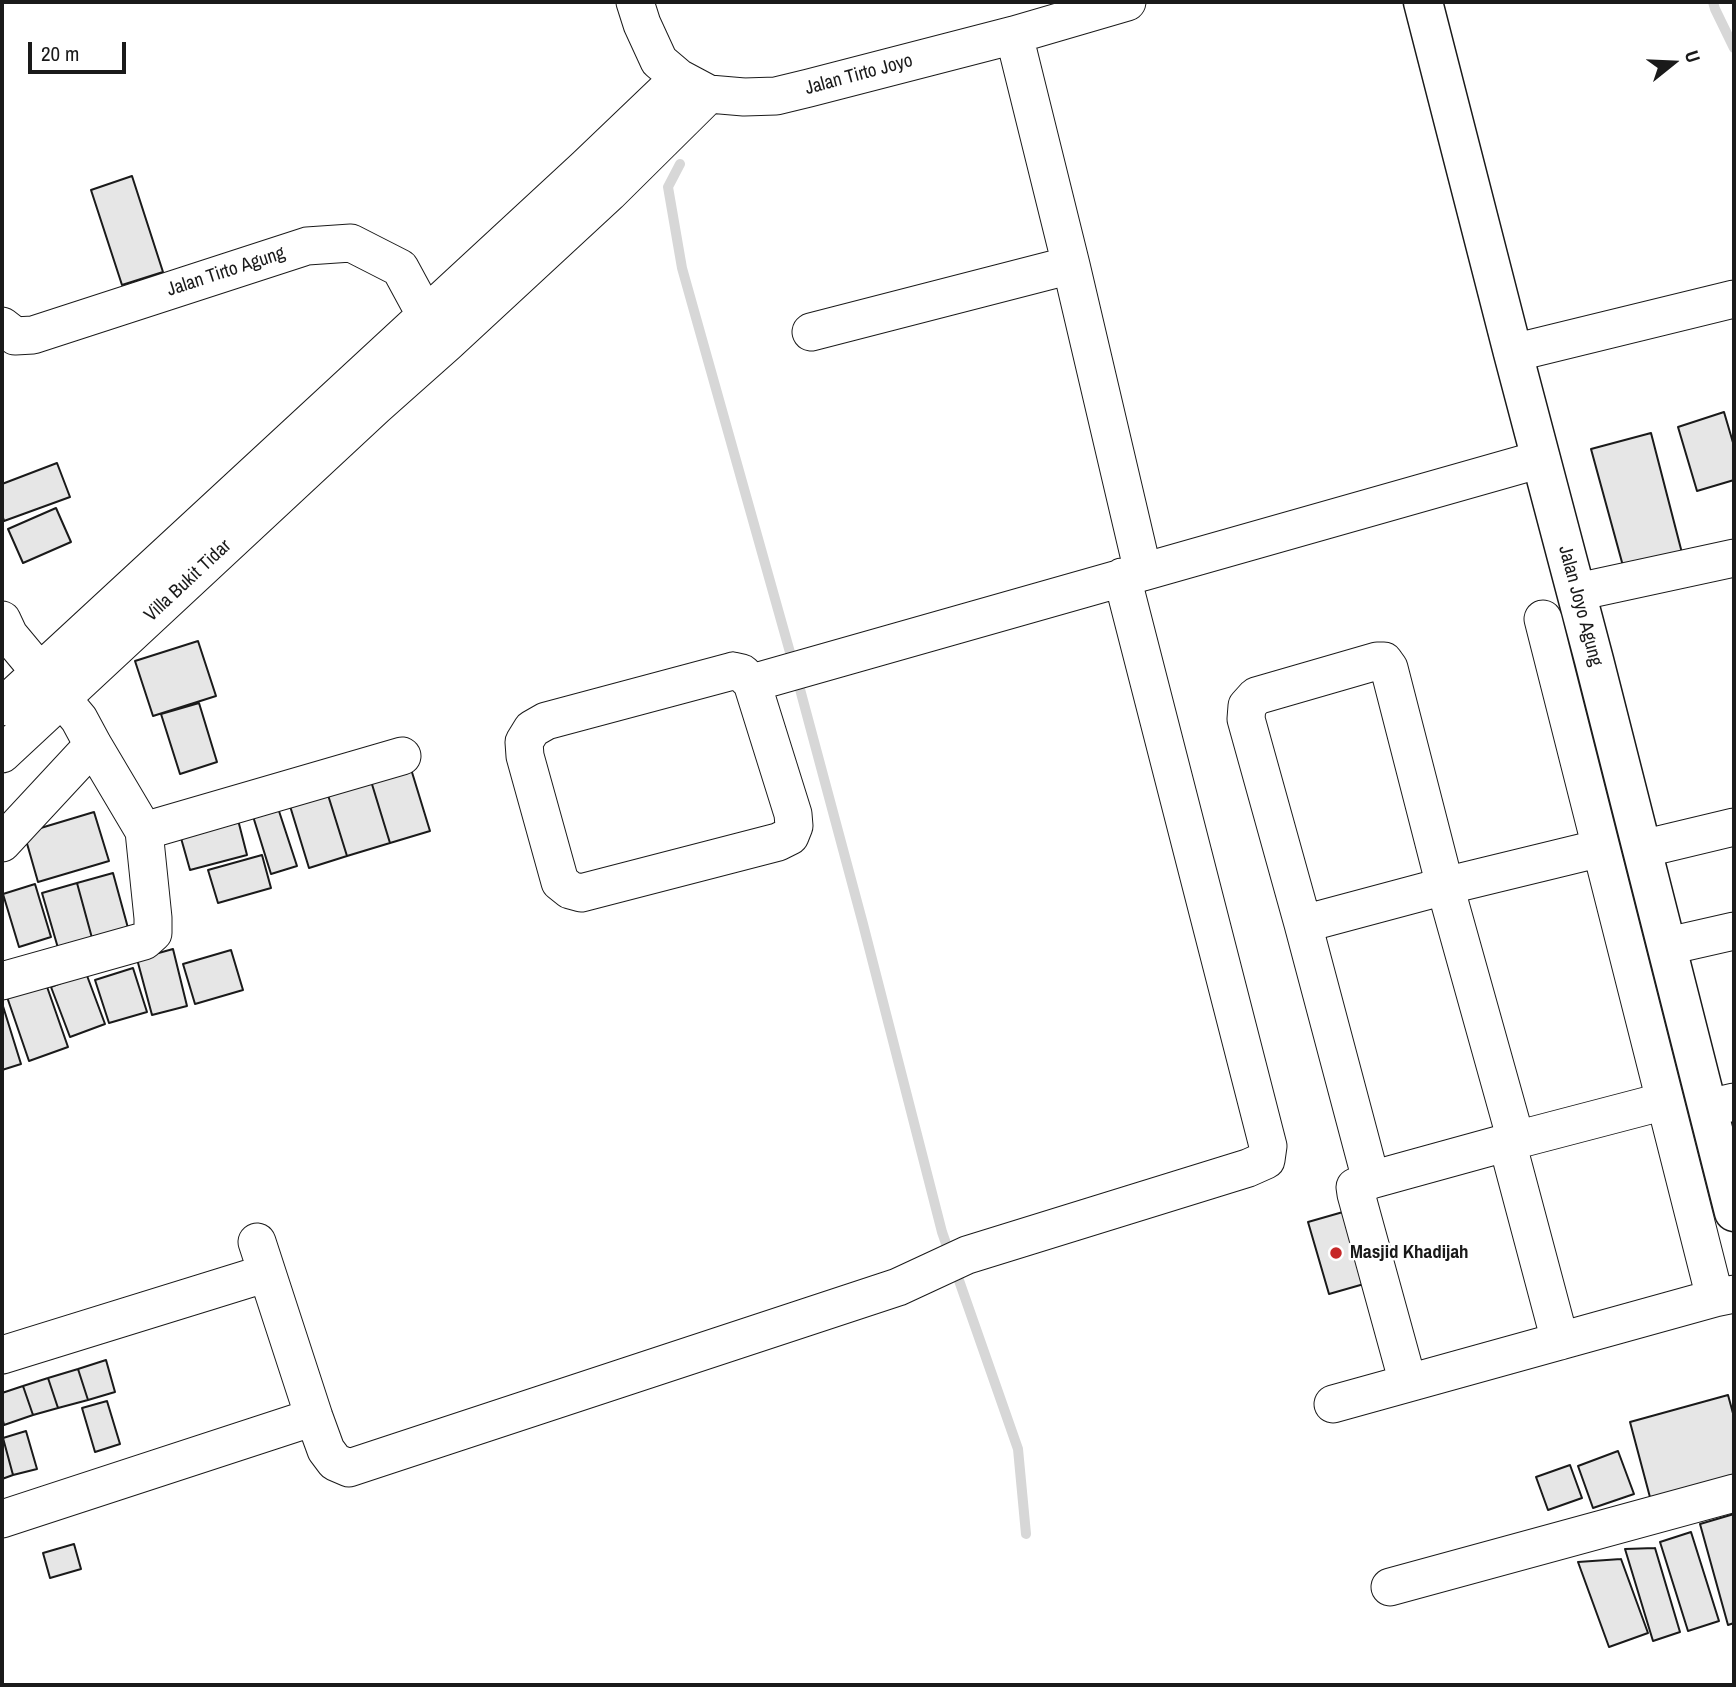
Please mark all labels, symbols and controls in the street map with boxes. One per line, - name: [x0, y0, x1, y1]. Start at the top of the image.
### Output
- scale bar: [32, 28, 130, 72]
- north arrow: [1638, 28, 1708, 98]
- text: 20 m: [41, 39, 79, 68]
- text: U: [1679, 47, 1707, 66]
- street label: Jalan Tirto Joyo: [803, 50, 915, 100]
- street label: Jalan Tirto Agung: [164, 242, 288, 302]
- street label: Villa Bukit Tidar: [140, 535, 236, 627]
- street label: Jalan Joyo Agung: [1553, 543, 1607, 669]
- place label: Masjid Khadijah: [1350, 1242, 1469, 1264]
- marker: Masjid Khadijah: [1328, 1245, 1344, 1261]

